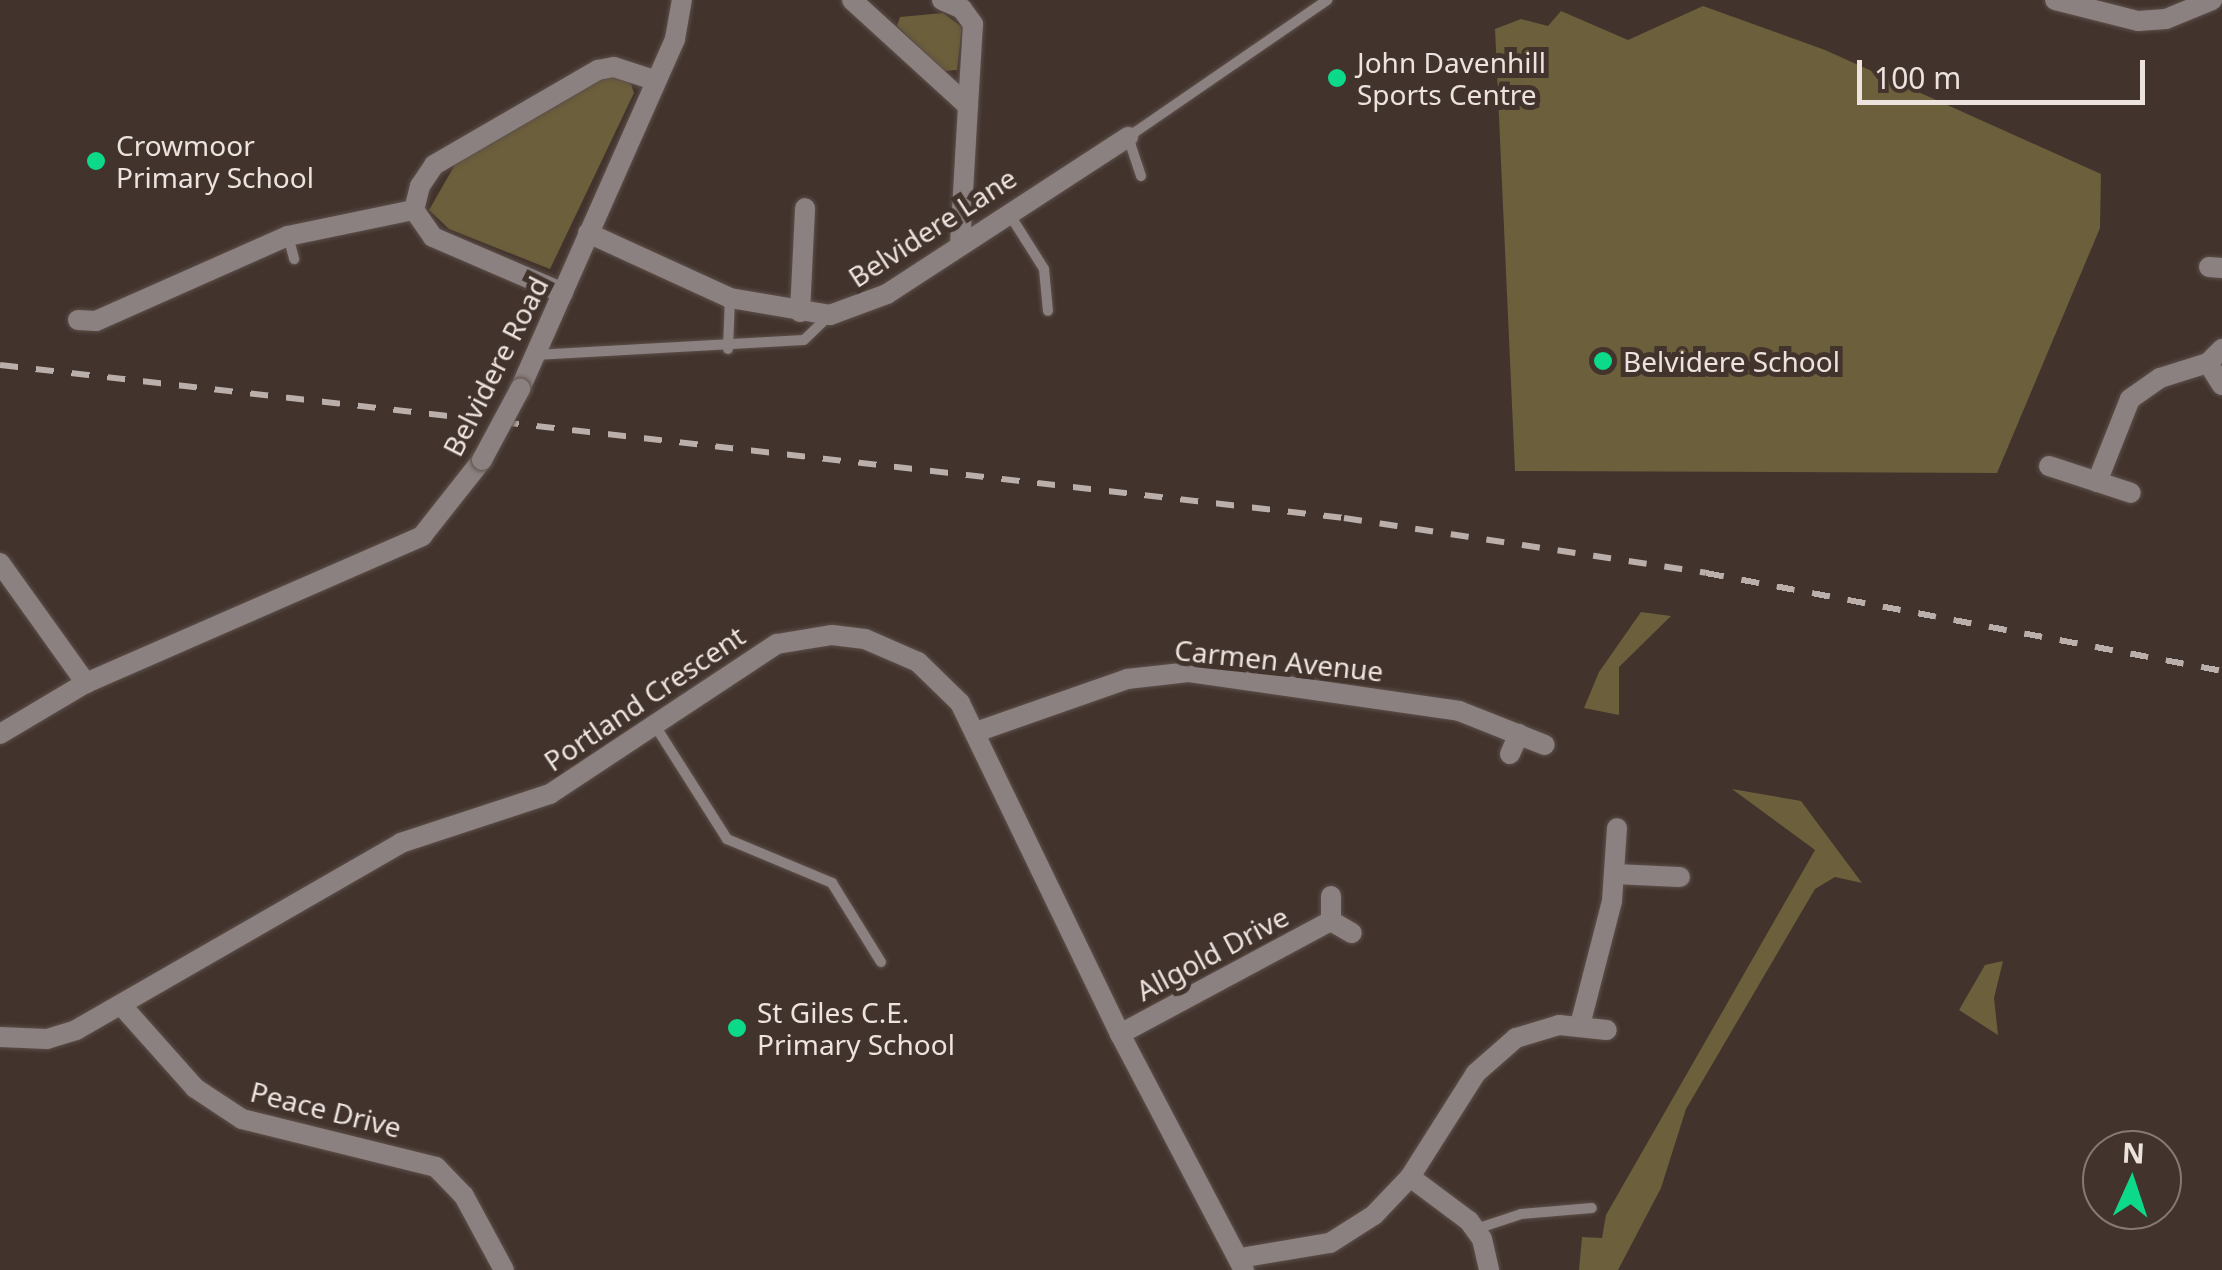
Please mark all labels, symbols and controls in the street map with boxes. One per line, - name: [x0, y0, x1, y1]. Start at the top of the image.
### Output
- scale bar: [1862, 40, 2150, 102]
- place label: John Davenhill Sports Centre: [1357, 45, 1546, 111]
- text: 100 m: [1874, 57, 1961, 98]
- marker: John Davenhill Sports Centre: [1326, 67, 1348, 89]
- place label: Crowmoor Primary School: [116, 128, 314, 194]
- marker: Crowmoor Primary School: [85, 150, 107, 172]
- street label: Belvidere Lane: [842, 160, 1022, 294]
- street label: Belvidere Road: [435, 271, 555, 461]
- place label: Belvidere School: [1623, 344, 1840, 378]
- marker: Belvidere School: [1592, 350, 1614, 372]
- street label: Portland Crescent: [537, 618, 751, 778]
- street label: Carmen Avenue: [1173, 632, 1385, 688]
- street label: Allgold Drive: [1130, 899, 1294, 1007]
- place label: St Giles C.E. Primary School: [757, 995, 955, 1061]
- marker: St Giles C.E. Primary School: [726, 1017, 748, 1039]
- street label: Peace Drive: [247, 1074, 405, 1144]
- north arrow: [2082, 1130, 2182, 1230]
- text: N: [2121, 1132, 2146, 1172]

